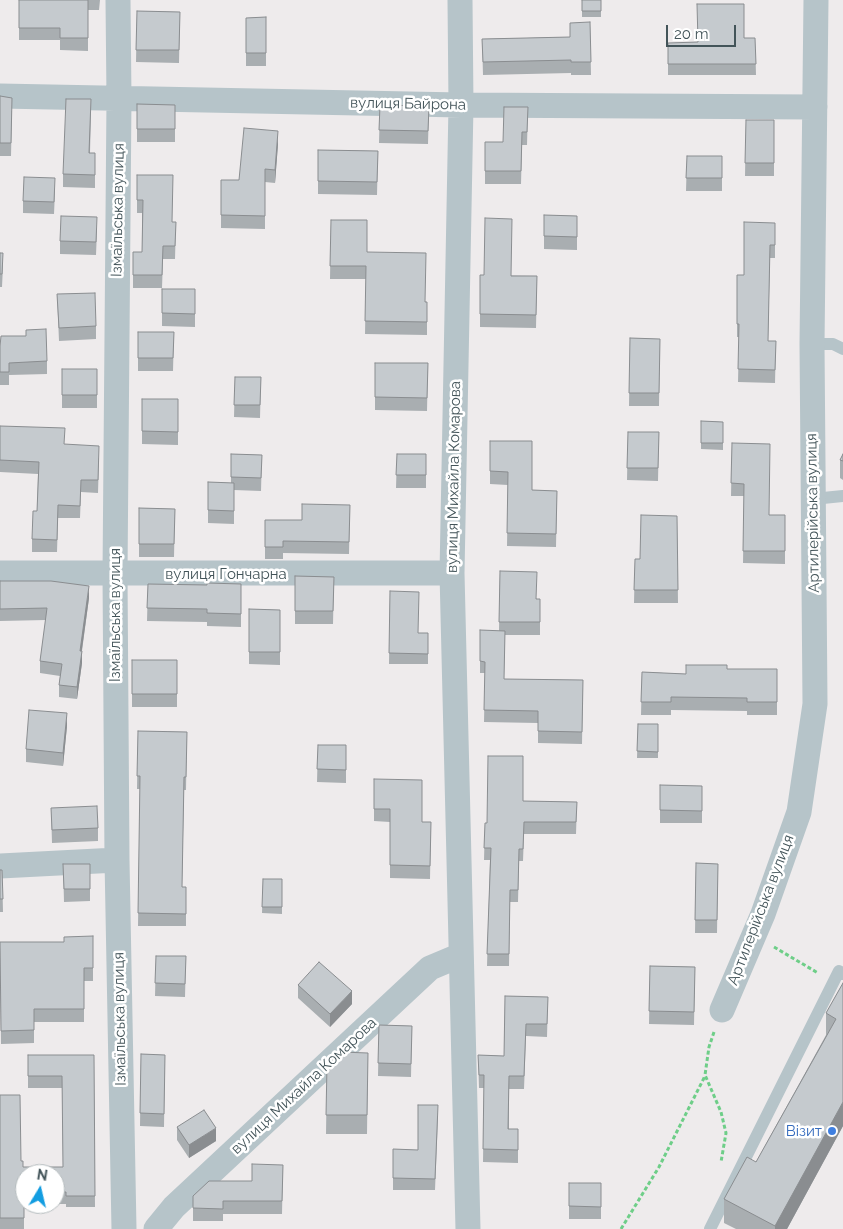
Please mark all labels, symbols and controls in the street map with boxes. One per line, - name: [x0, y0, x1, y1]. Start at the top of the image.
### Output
- scale bar: [668, 15, 738, 47]
- text: 20 m: [674, 25, 709, 43]
- street label: вулиця Байрона: [350, 94, 466, 114]
- street label: Ізмаїльська вулиця: [108, 143, 128, 277]
- street label: вулиця Михайла Комарова: [443, 381, 465, 573]
- street label: Артилерійська вулиця: [803, 433, 823, 593]
- street label: Ізмаїльська вулиця: [106, 548, 124, 682]
- street label: вулиця Гончарна: [165, 565, 287, 583]
- street label: Артилерійська вулиця: [724, 832, 798, 988]
- street label: Ізмаїльська вулиця: [110, 952, 130, 1086]
- street label: вулиця Михайла Комарова: [228, 1014, 380, 1158]
- place label: Візит: [786, 1122, 822, 1140]
- marker: Візит: [826, 1125, 838, 1137]
- north arrow: [15, 1164, 65, 1214]
- text: N: [36, 1166, 49, 1184]

